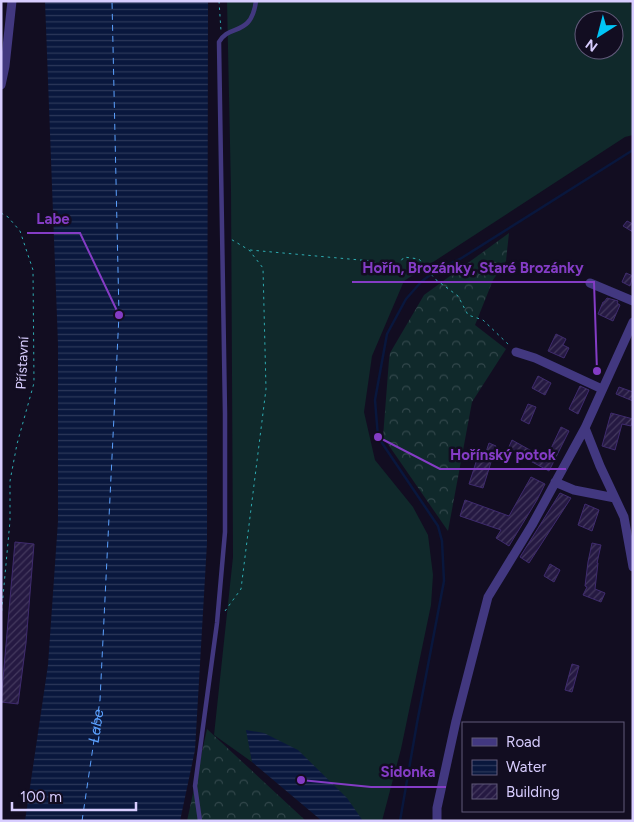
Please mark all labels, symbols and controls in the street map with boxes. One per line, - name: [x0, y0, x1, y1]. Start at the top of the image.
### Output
- north arrow: [574, 10, 624, 60]
- text: N: [582, 35, 601, 55]
- callout: Labe: [27, 203, 80, 233]
- text: Labe: [36, 210, 70, 228]
- callout: Hořín, Brozánky, Staré Brozánky: [352, 252, 594, 282]
- text: Hořín, Brozánky, Staré Brozánky: [362, 259, 584, 277]
- street label: Přístavní: [13, 335, 32, 390]
- callout: Hořínský potok: [440, 439, 566, 469]
- text: Hořínský potok: [450, 446, 556, 464]
- water label: Labe: [85, 708, 108, 744]
- legend: [462, 722, 624, 812]
- text: Road: [506, 733, 541, 751]
- callout: Sidonka: [371, 757, 446, 787]
- text: Water: [506, 758, 546, 776]
- text: Sidonka: [381, 763, 435, 781]
- scale bar: [12, 780, 136, 812]
- text: Building: [506, 783, 560, 801]
- text: 100 m: [20, 788, 62, 806]

